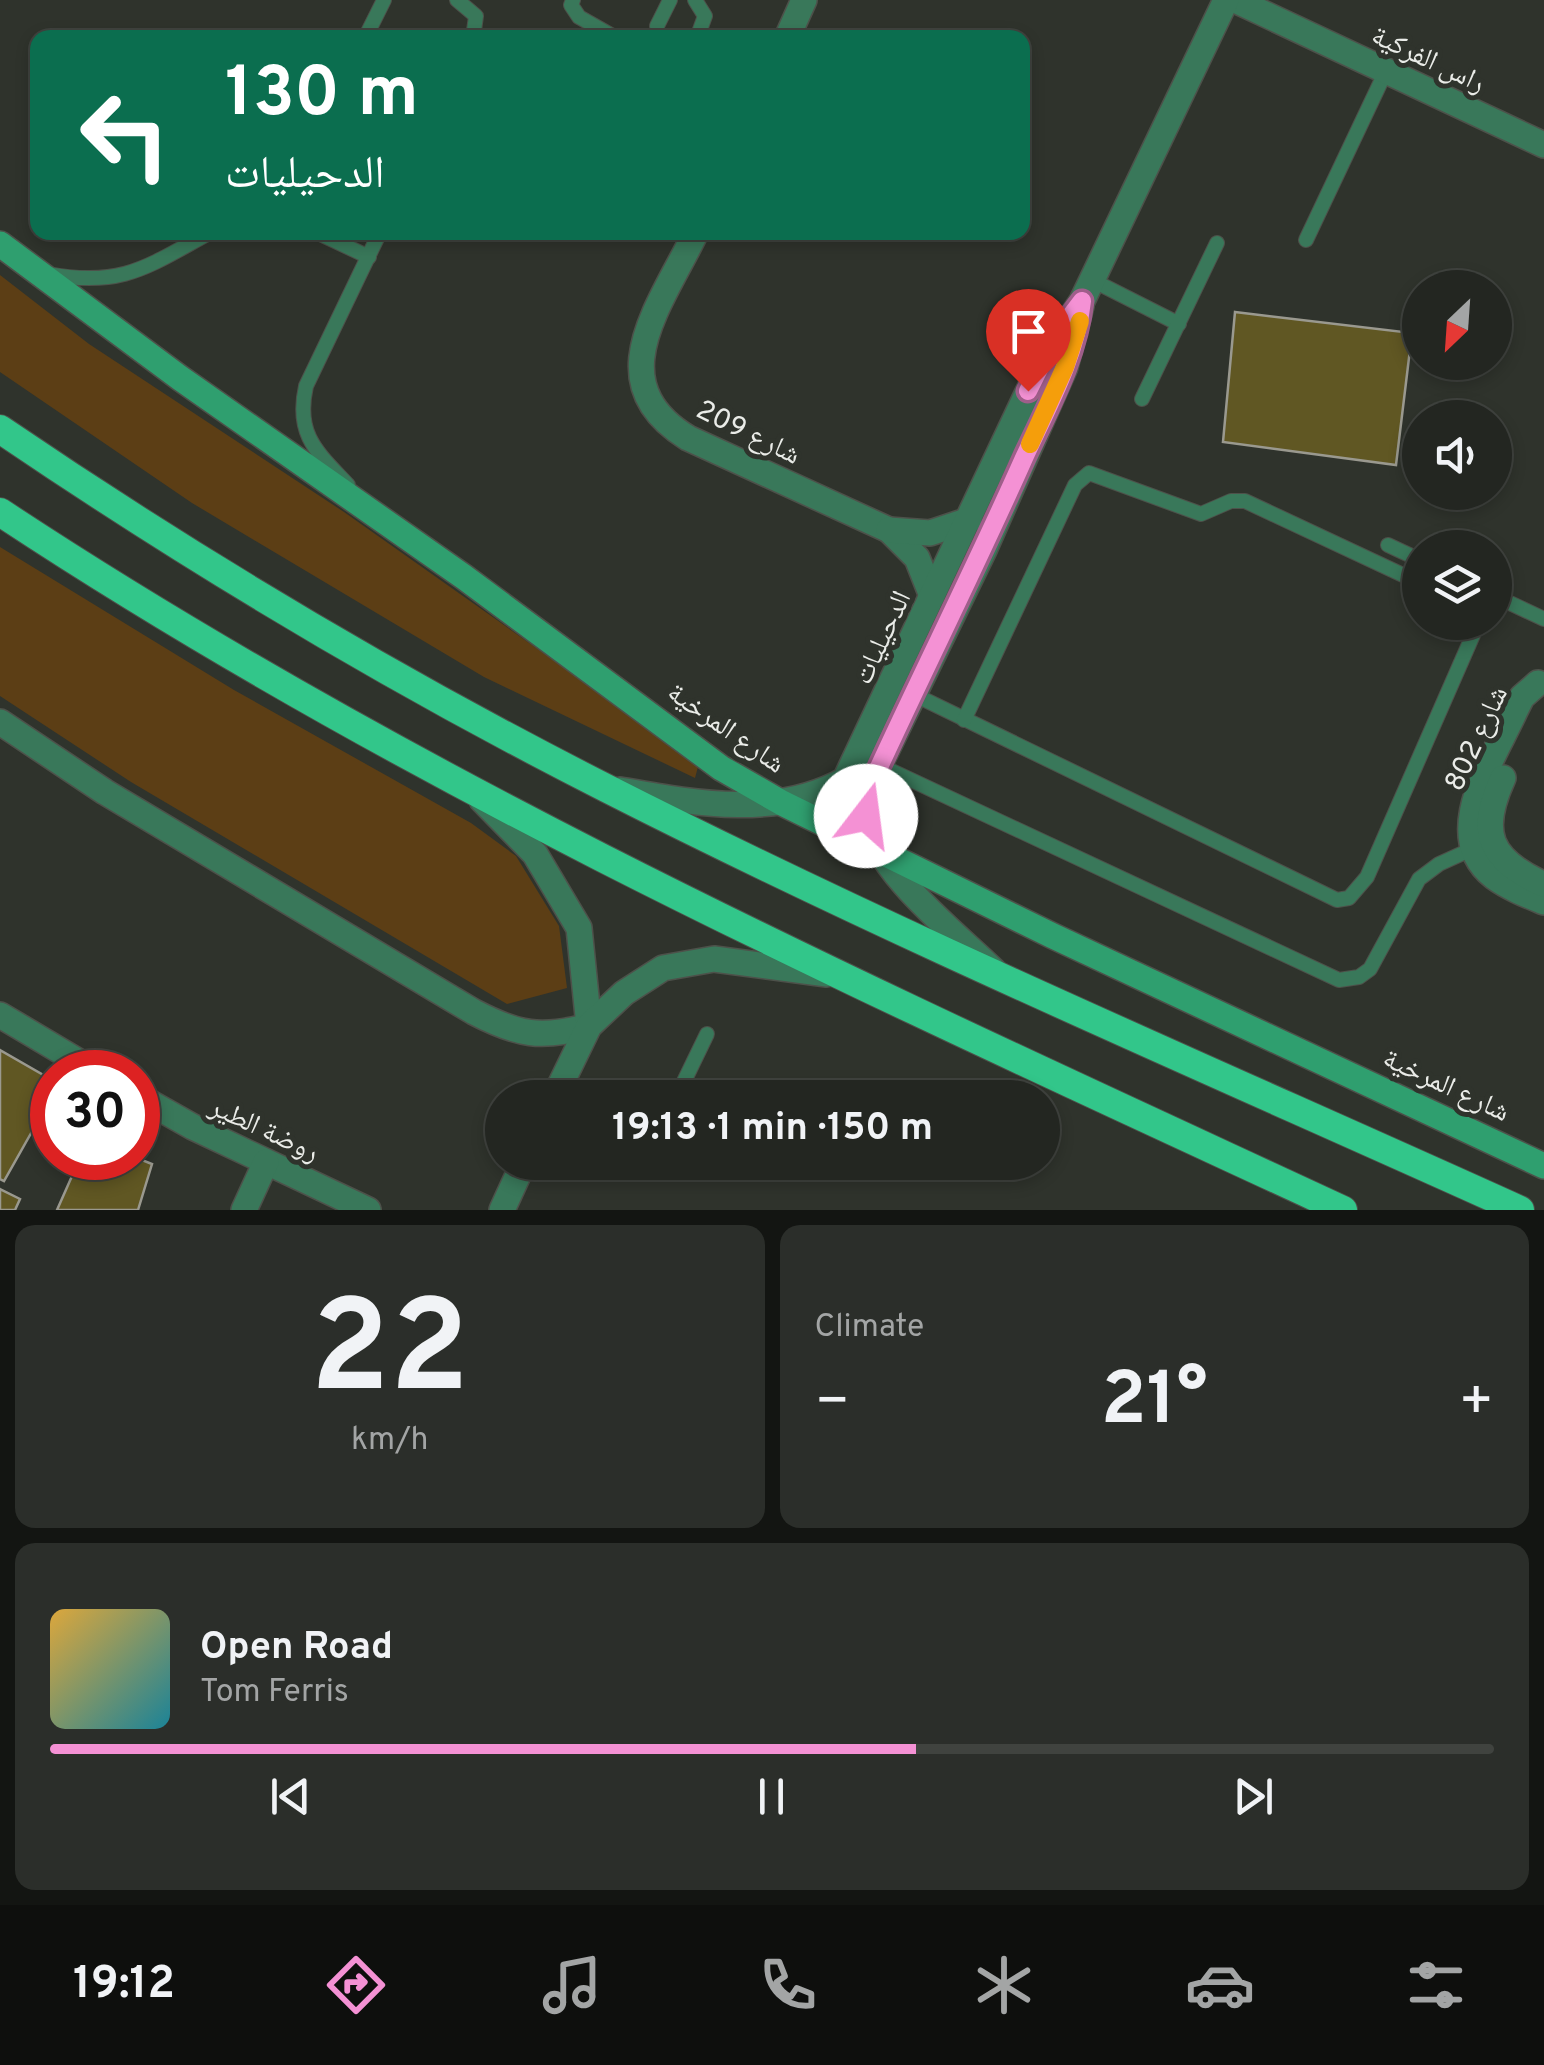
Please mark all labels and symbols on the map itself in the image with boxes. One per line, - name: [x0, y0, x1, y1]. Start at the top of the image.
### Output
- street label: راس الفركية: [1365, 19, 1490, 103]
- north arrow: [1402, 270, 1512, 380]
- pin: [986, 289, 1071, 392]
- street label: شارع 209: [690, 393, 806, 474]
- street label: الدحيليات: [846, 586, 921, 691]
- street label: شارع المرخية: [659, 676, 791, 783]
- street label: شارع 802: [1438, 681, 1518, 798]
- position arrow: [814, 764, 918, 868]
- street label: شارع المرخية: [1377, 1042, 1515, 1132]
- speed limit sign: 30: [30, 1050, 160, 1180]
- street label: روضة الطير: [202, 1089, 324, 1172]

